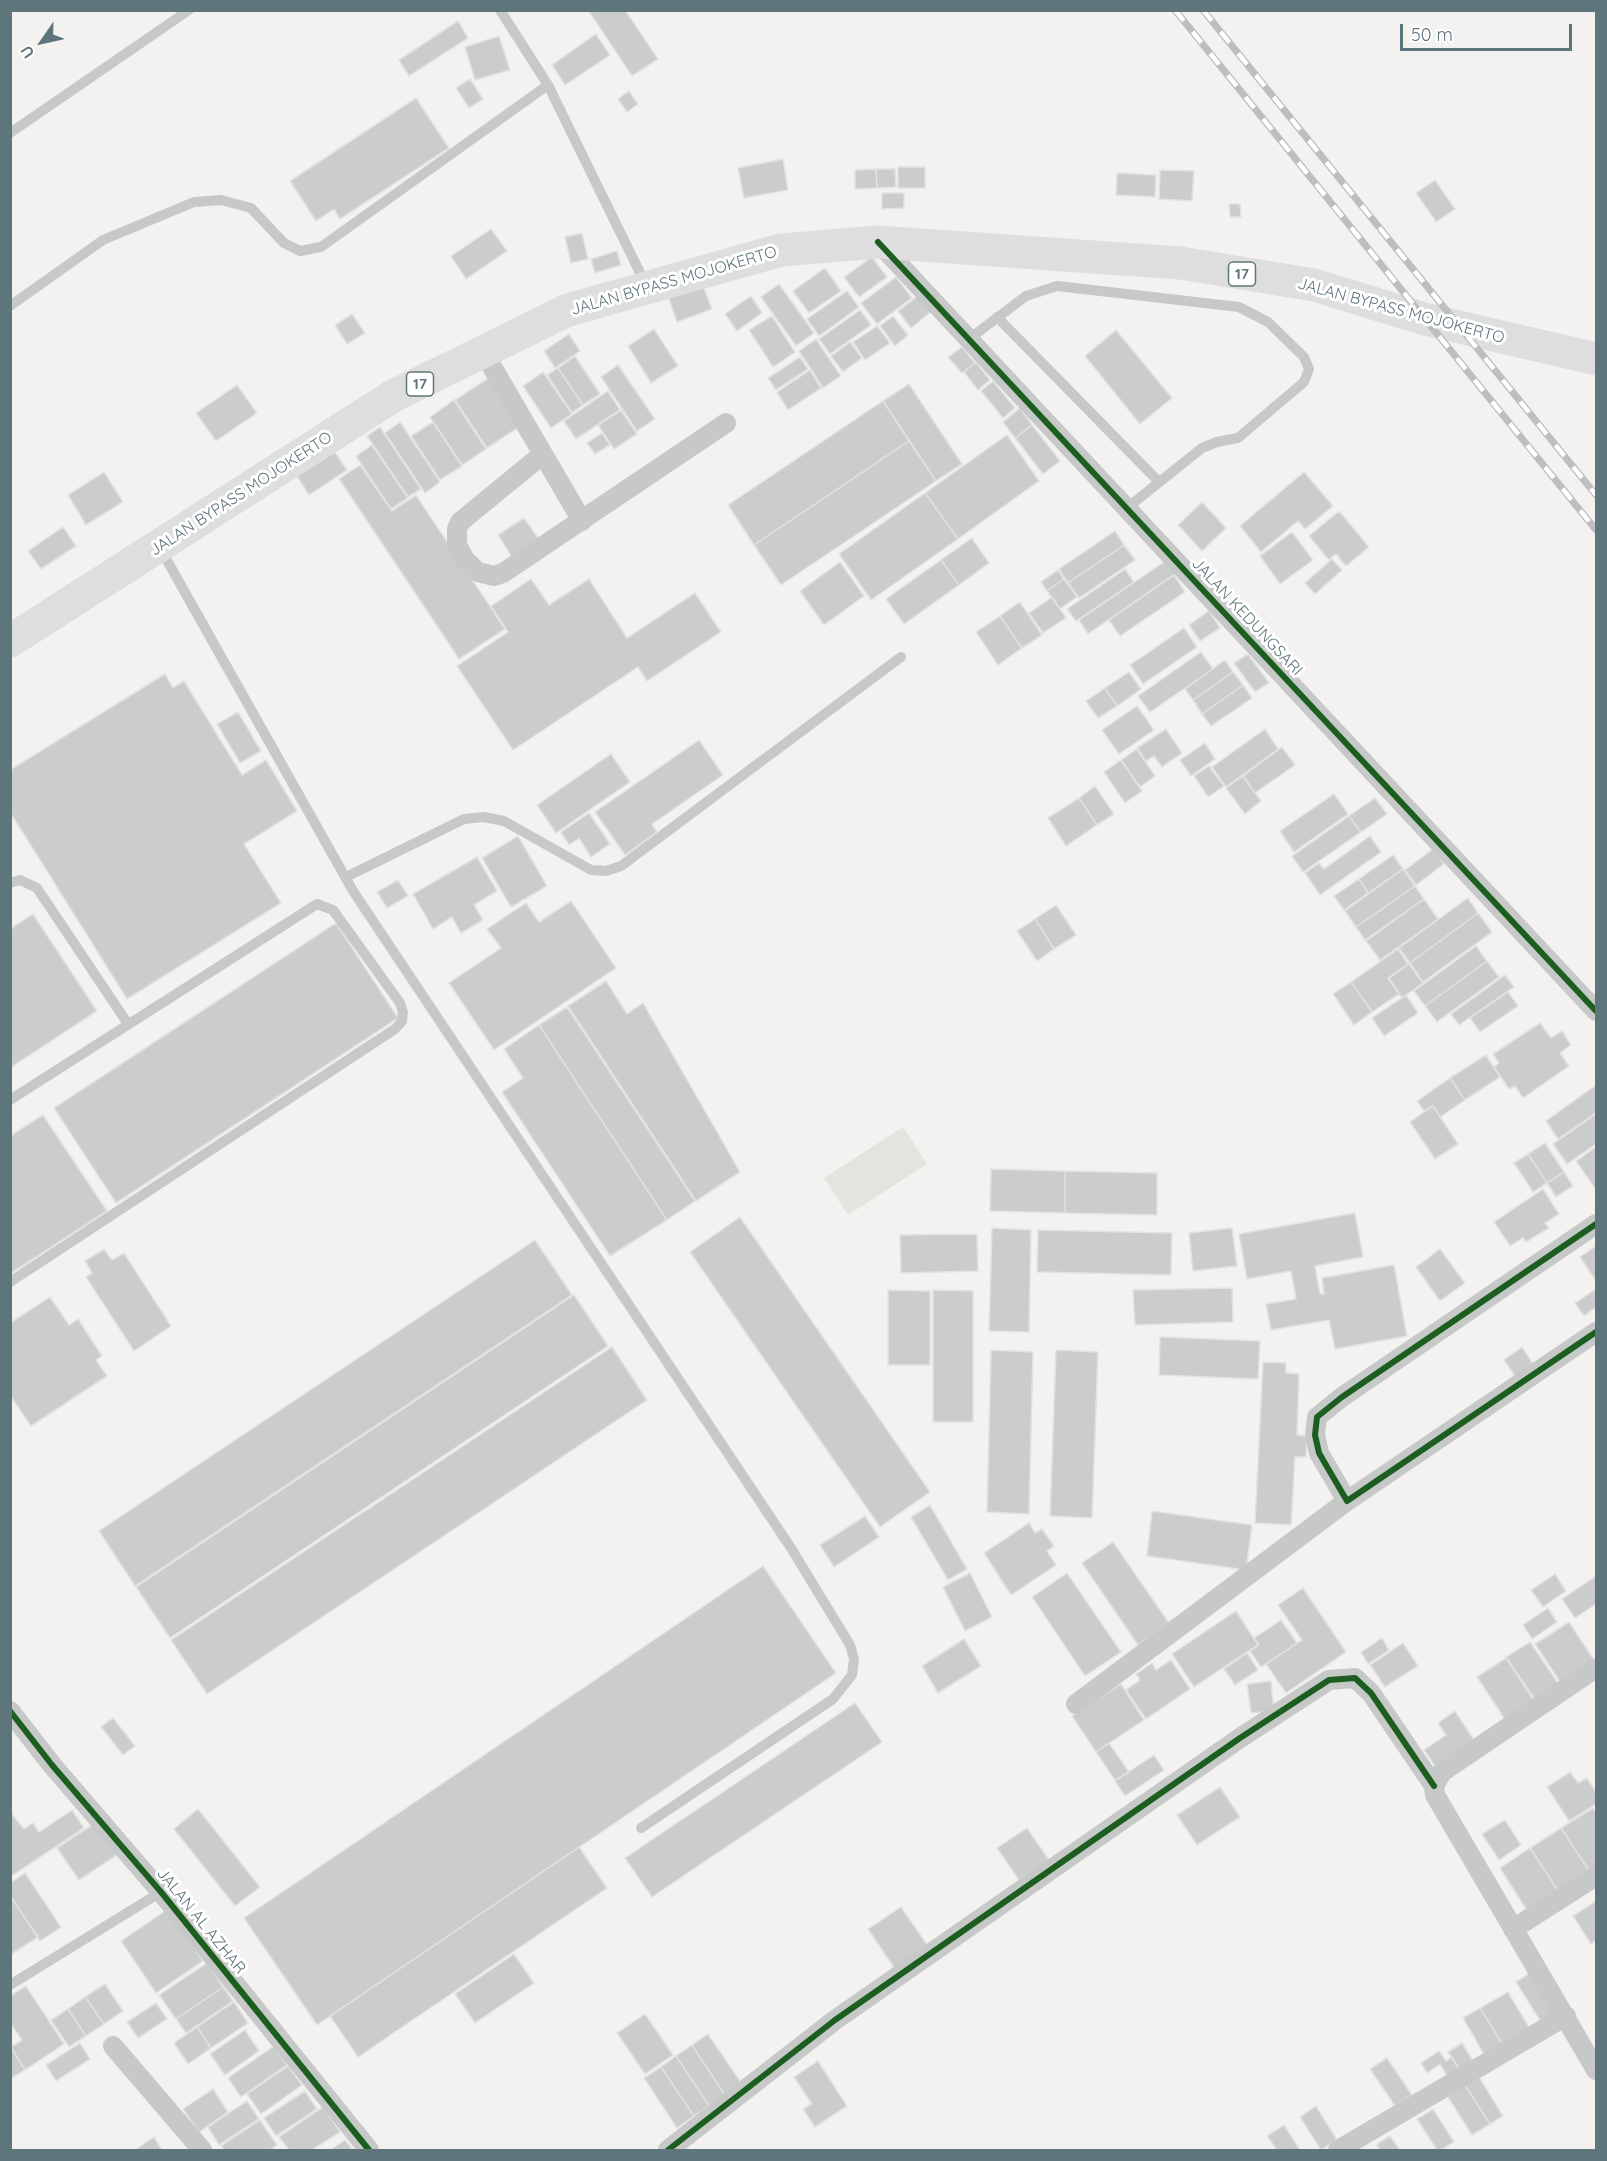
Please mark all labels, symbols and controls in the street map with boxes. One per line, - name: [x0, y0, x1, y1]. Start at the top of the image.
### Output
- north arrow: [12, 12, 72, 72]
- scale bar: [1403, 12, 1576, 50]
- text: 50 m: [1411, 23, 1453, 46]
- text: U: [16, 42, 39, 62]
- street label: JALAN BYPASS MOJOKERTO: [569, 242, 779, 320]
- road number: 17: [1228, 262, 1256, 286]
- street label: JALAN BYPASS MOJOKERTO: [1295, 274, 1507, 348]
- road number: 17: [406, 372, 434, 396]
- street label: JALAN BYPASS MOJOKERTO: [146, 428, 336, 560]
- street label: JALAN KEDUNGSARI: [1188, 554, 1306, 680]
- street label: JALAN AL AZHAR: [152, 1864, 250, 1978]

